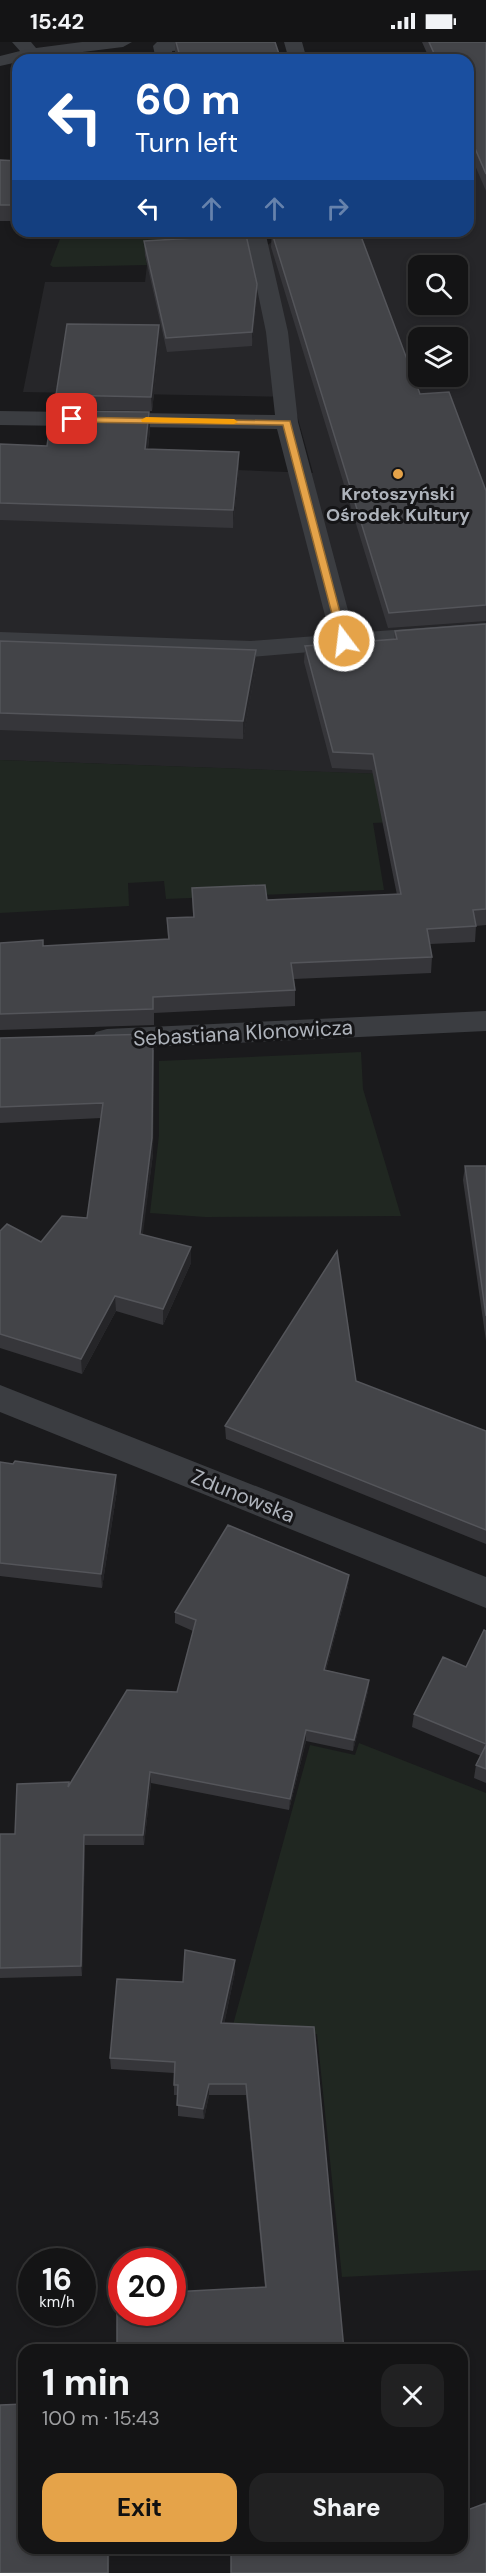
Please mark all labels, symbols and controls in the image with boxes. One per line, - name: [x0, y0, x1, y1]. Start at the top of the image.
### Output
- text: 15:42: [30, 7, 84, 36]
- text: 60 m: [135, 72, 241, 127]
- icon: left: [36, 78, 114, 156]
- text: Turn left: [135, 125, 238, 160]
- icon: left: [132, 192, 165, 225]
- icon: ahead: [195, 192, 228, 225]
- icon: ahead: [258, 192, 291, 225]
- icon: right: [321, 192, 354, 225]
- map controls: [408, 255, 468, 387]
- button: search: [408, 255, 468, 315]
- button: layers: [408, 327, 468, 387]
- pin: [46, 393, 97, 444]
- icon: arrive: [55, 402, 88, 435]
- marker: Krotoszyński Ośrodek Kultury: [391, 467, 405, 481]
- place label: Krotoszyński Ośrodek Kultury: [326, 482, 470, 527]
- position arrow: [312, 609, 376, 673]
- street label: Sebastiana Klonowicza: [132, 1013, 354, 1053]
- street label: Zdunowska: [187, 1463, 299, 1529]
- speed limit sign: 20: [108, 2248, 186, 2326]
- text: 16: [42, 2260, 72, 2299]
- text: km/h: [39, 2292, 75, 2312]
- text: 1 min: [42, 2359, 130, 2406]
- button: close: [381, 2364, 444, 2427]
- text: 100 m · 15:43: [42, 2405, 160, 2431]
- button: Exit: [42, 2473, 237, 2542]
- button: Share: [249, 2473, 444, 2542]

